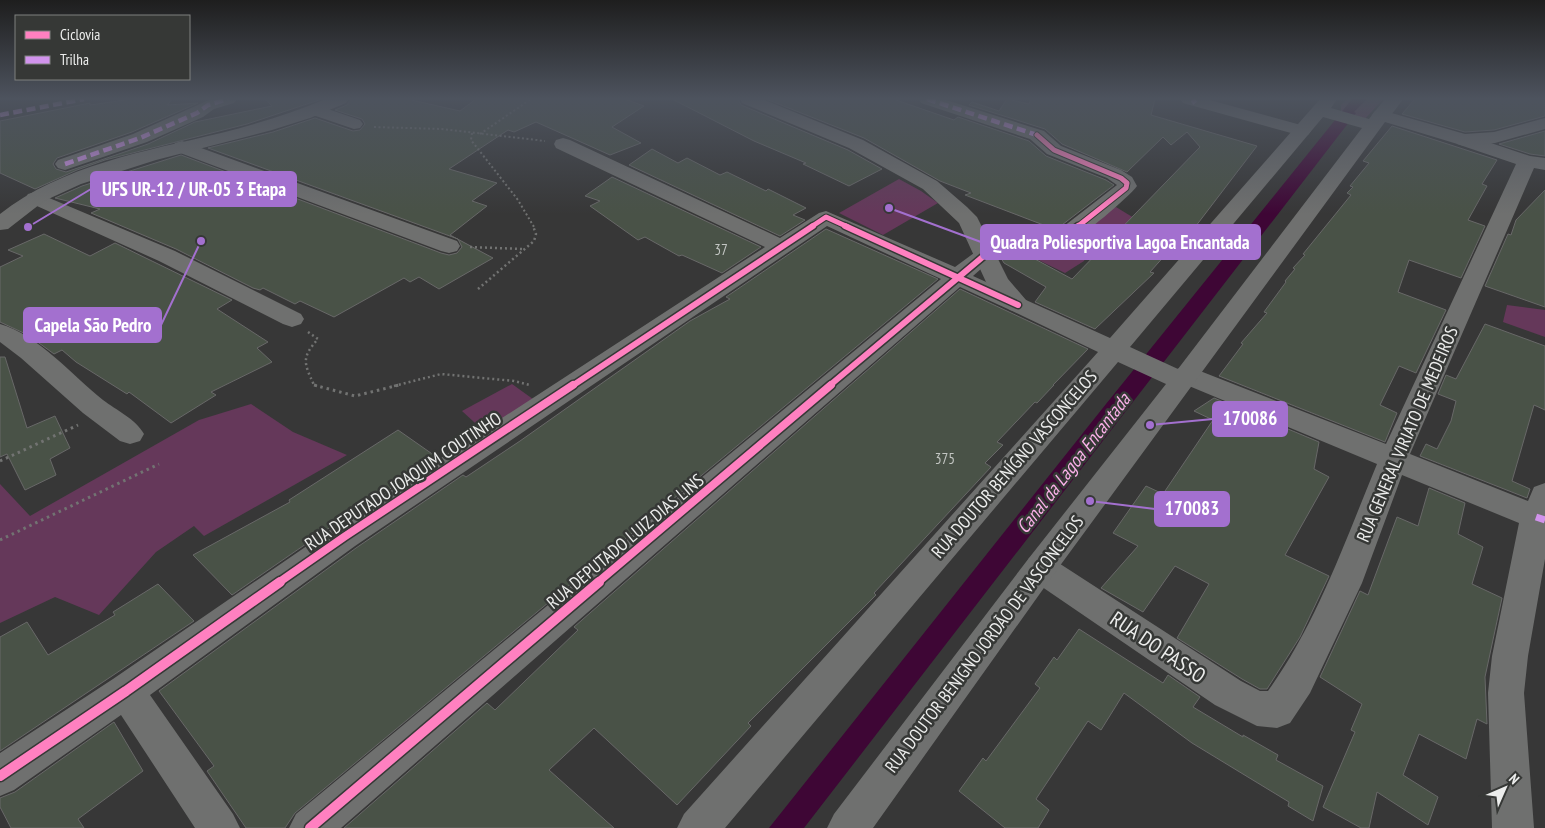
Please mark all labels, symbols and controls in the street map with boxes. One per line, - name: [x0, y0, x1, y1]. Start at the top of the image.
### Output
- legend: [15, 15, 190, 80]
- text: Ciclovia: [60, 25, 100, 44]
- text: Trilha: [60, 50, 89, 69]
- callout: UFS UR-12 / UR-05 3 Etapa: [91, 172, 296, 206]
- text: UFS UR-12 / UR-05 3 Etapa: [102, 177, 286, 201]
- callout: Quadra Poliesportiva Lagoa Encantada: [981, 225, 1260, 259]
- text: Quadra Poliesportiva Lagoa Encantada: [990, 230, 1250, 254]
- house number: 37: [714, 240, 728, 259]
- callout: Capela São Pedro: [24, 308, 161, 342]
- text: Capela São Pedro: [34, 313, 152, 337]
- street label: RUA GENERAL VIRIATO DE MEDEIROS: [1351, 322, 1463, 545]
- street label: RUA DOUTOR BENÍGNO VASCONCELOS: [926, 365, 1102, 563]
- water label: Canal da Lagoa Encantada: [1011, 387, 1136, 538]
- callout: 170086: [1213, 402, 1287, 436]
- street label: RUA DEPUTADO JOAQUIM COUTINHO: [300, 406, 506, 556]
- text: 170086: [1223, 406, 1277, 430]
- house number: 375: [935, 449, 955, 468]
- street label: RUA DEPUTADO LUIZ DIAS LINS: [542, 468, 708, 613]
- callout: 170083: [1155, 492, 1229, 526]
- text: 170083: [1165, 496, 1219, 520]
- street label: RUA DOUTOR BENIGNO JORDÃO DE VASCONCELOS: [880, 511, 1088, 777]
- street label: RUA DO PASSO: [1105, 605, 1211, 689]
- north arrow: [1480, 763, 1530, 813]
- text: N: [1505, 770, 1523, 788]

